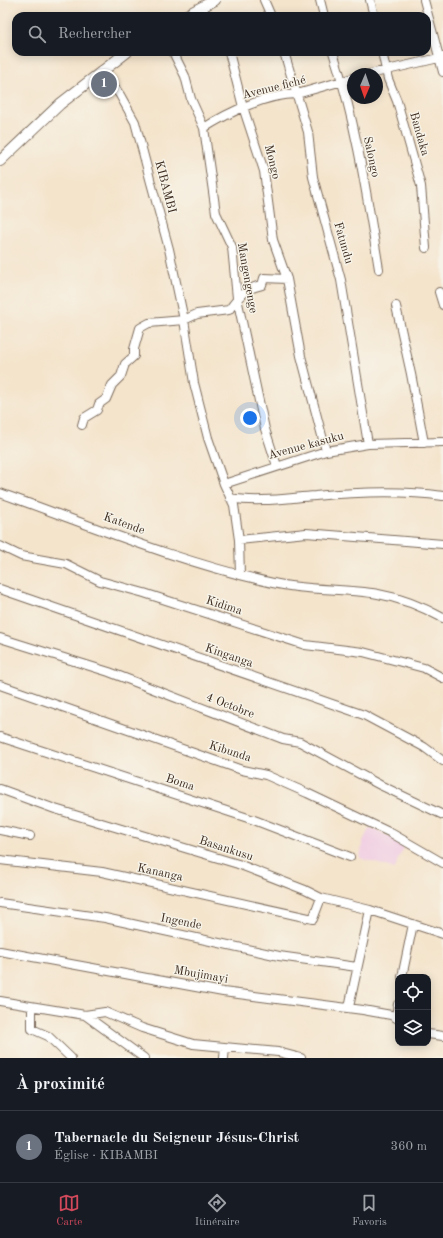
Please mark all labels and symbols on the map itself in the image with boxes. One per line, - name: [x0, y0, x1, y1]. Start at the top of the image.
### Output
- north arrow: [347, 68, 383, 104]
- pin: 1: [91, 69, 117, 99]
- street label: Avenue fiché: [241, 74, 308, 102]
- street label: Bandaka: [407, 111, 431, 157]
- street label: Salongo: [361, 135, 381, 179]
- street label: Mongo: [262, 144, 282, 180]
- street label: KIBAMBI: [152, 159, 178, 215]
- street label: Fatundu: [331, 221, 355, 266]
- street label: Mangengenge: [235, 242, 259, 315]
- your location: [240, 408, 260, 428]
- street label: Avenue kasuku: [267, 430, 346, 462]
- street label: Katende: [102, 511, 147, 537]
- street label: Kidima: [204, 595, 244, 617]
- street label: Kinganga: [203, 642, 255, 670]
- street label: 4 Octobre: [204, 691, 256, 721]
- street label: Kibunda: [207, 740, 253, 764]
- street label: Boma: [164, 773, 196, 793]
- street label: Basankusu: [197, 835, 255, 864]
- street label: Kananga: [136, 862, 184, 884]
- street label: Ingende: [159, 912, 203, 932]
- street label: Mbujimayi: [173, 964, 229, 986]

